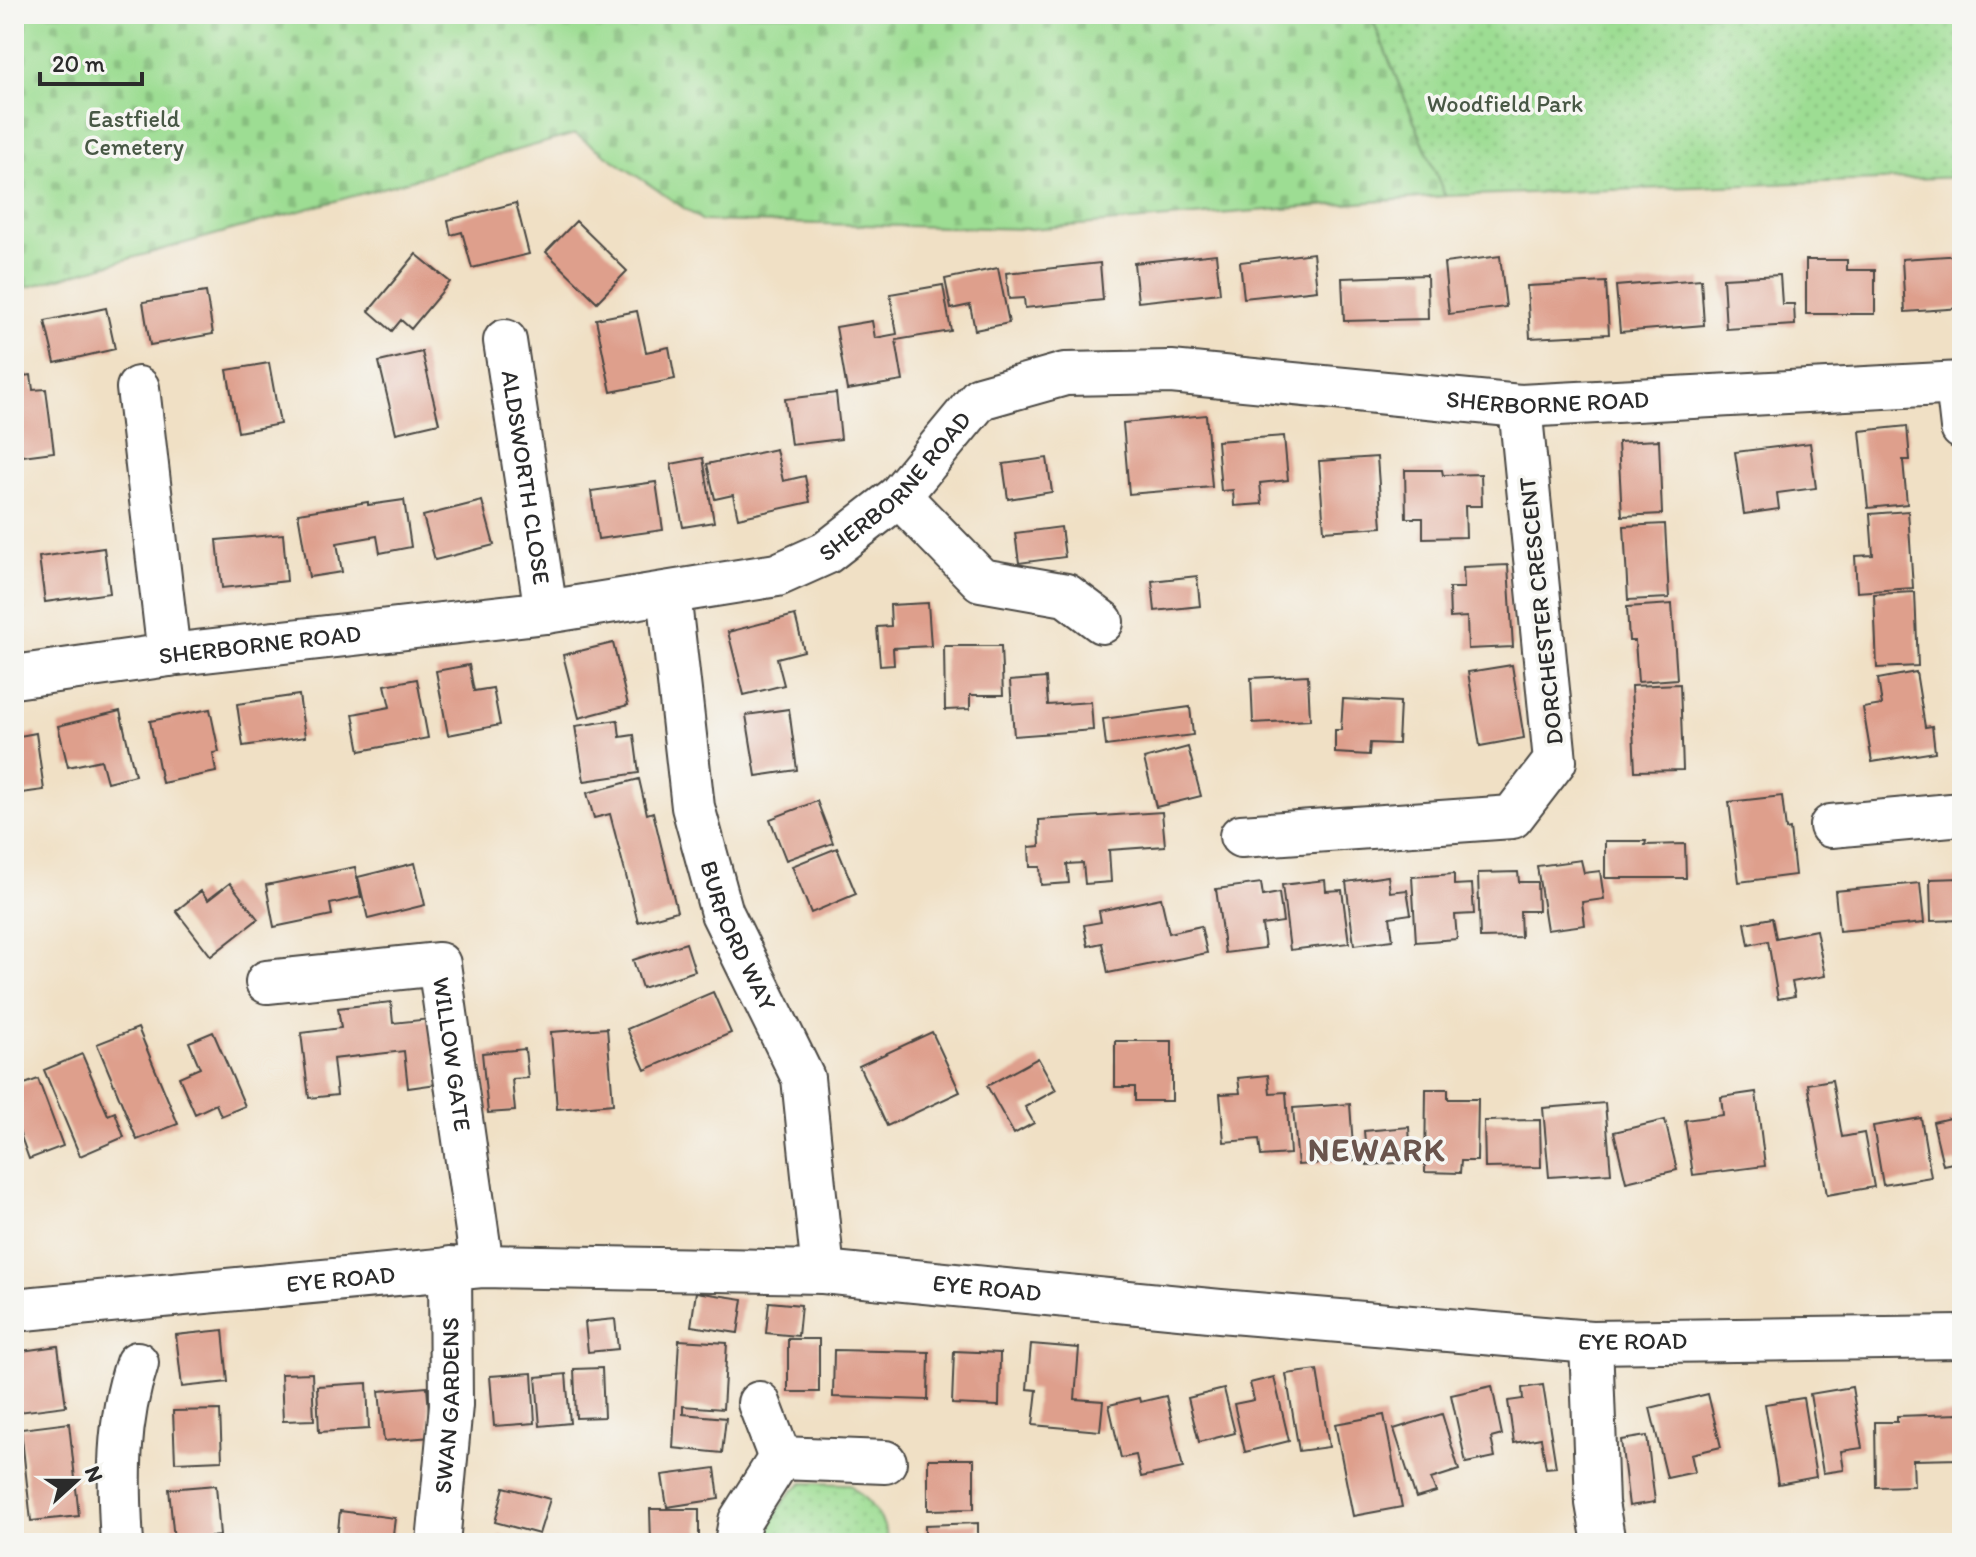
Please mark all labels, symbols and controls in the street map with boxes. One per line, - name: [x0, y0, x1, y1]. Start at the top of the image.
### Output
- scale bar: [40, 36, 142, 86]
- text: 20 m: [52, 49, 105, 78]
- park label: Woodfield Park: [1427, 89, 1583, 118]
- park label: Eastfield Cemetery: [84, 104, 184, 161]
- street label: ALDSWORTH CLOSE: [496, 368, 557, 587]
- street label: SHERBORNE ROAD: [1445, 384, 1650, 420]
- street label: SHERBORNE ROAD: [813, 405, 977, 567]
- street label: DORCHESTER CRESCENT: [1512, 475, 1569, 746]
- street label: SHERBORNE ROAD: [157, 618, 362, 670]
- street label: BURFORD WAY: [694, 857, 783, 1016]
- street label: WILLOW GATE: [427, 975, 478, 1133]
- district label: NEWARK: [1308, 1131, 1446, 1169]
- street label: EYE ROAD: [285, 1259, 396, 1298]
- street label: EYE ROAD: [931, 1268, 1043, 1307]
- street label: SWAN GARDENS: [428, 1317, 465, 1495]
- street label: EYE ROAD: [1577, 1326, 1687, 1356]
- north arrow: [36, 1441, 116, 1521]
- text: N: [79, 1462, 109, 1486]

